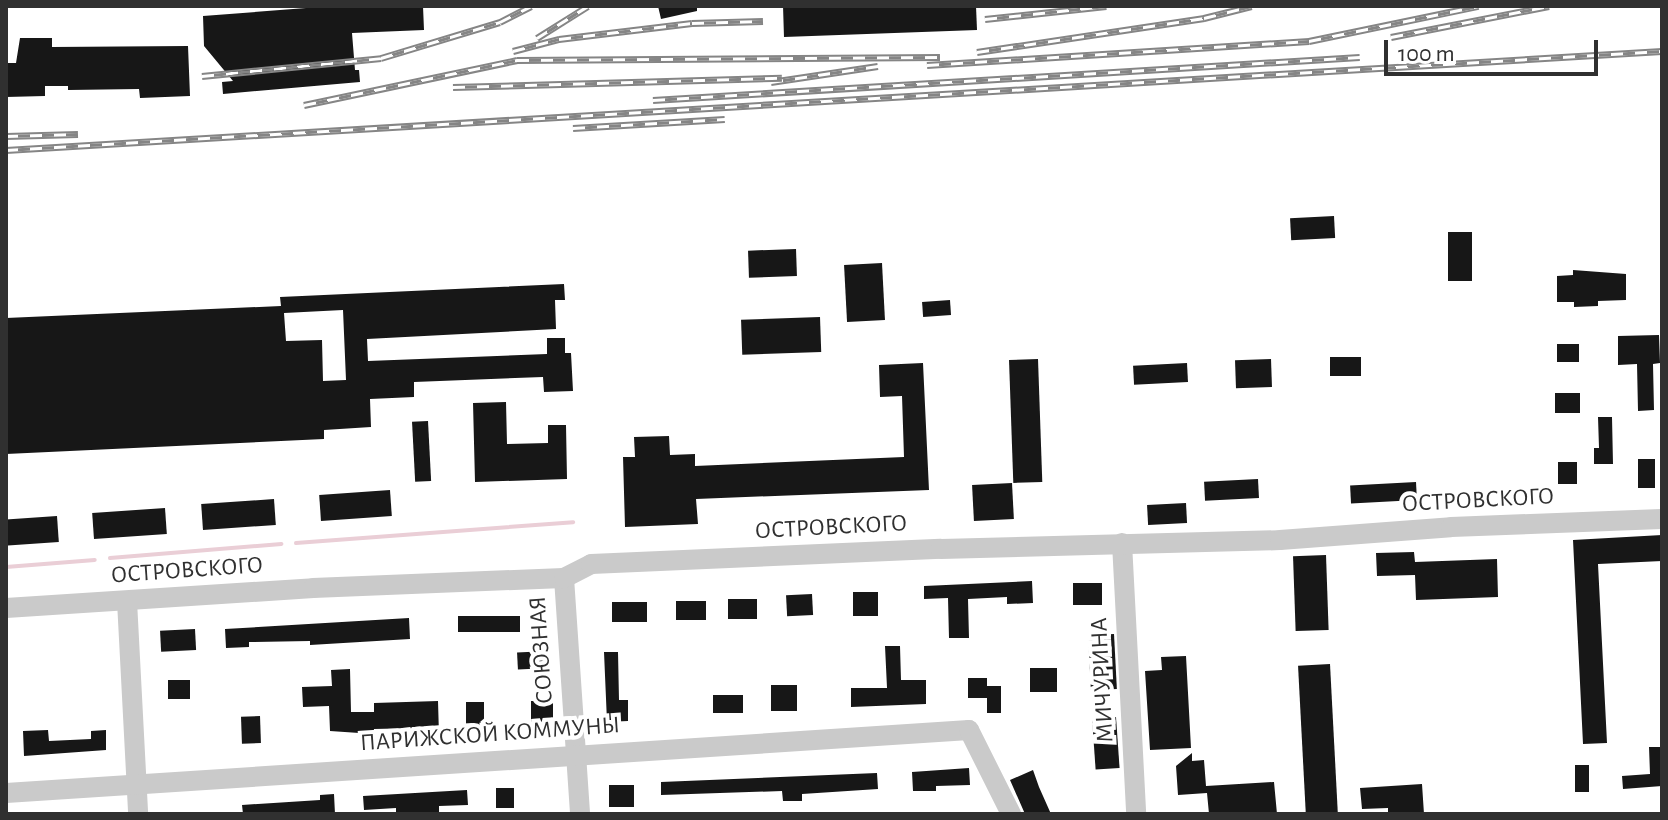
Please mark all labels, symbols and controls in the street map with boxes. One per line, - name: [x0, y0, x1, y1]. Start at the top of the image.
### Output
- scale bar: [1388, 24, 1602, 74]
- text: 100 m: [1398, 42, 1455, 66]
- street label: ОСТРОВСКОГО: [1401, 483, 1555, 519]
- street label: ОСТРОВСКОГО: [754, 510, 908, 546]
- street label: ОСТРОВСКОГО: [110, 551, 264, 591]
- street label: СОЮЗНАЯ: [524, 595, 560, 705]
- street label: МИЧУРИНА: [1085, 617, 1121, 743]
- street label: ПАРИЖСКОЙ КОММУНЫ: [359, 712, 621, 758]

